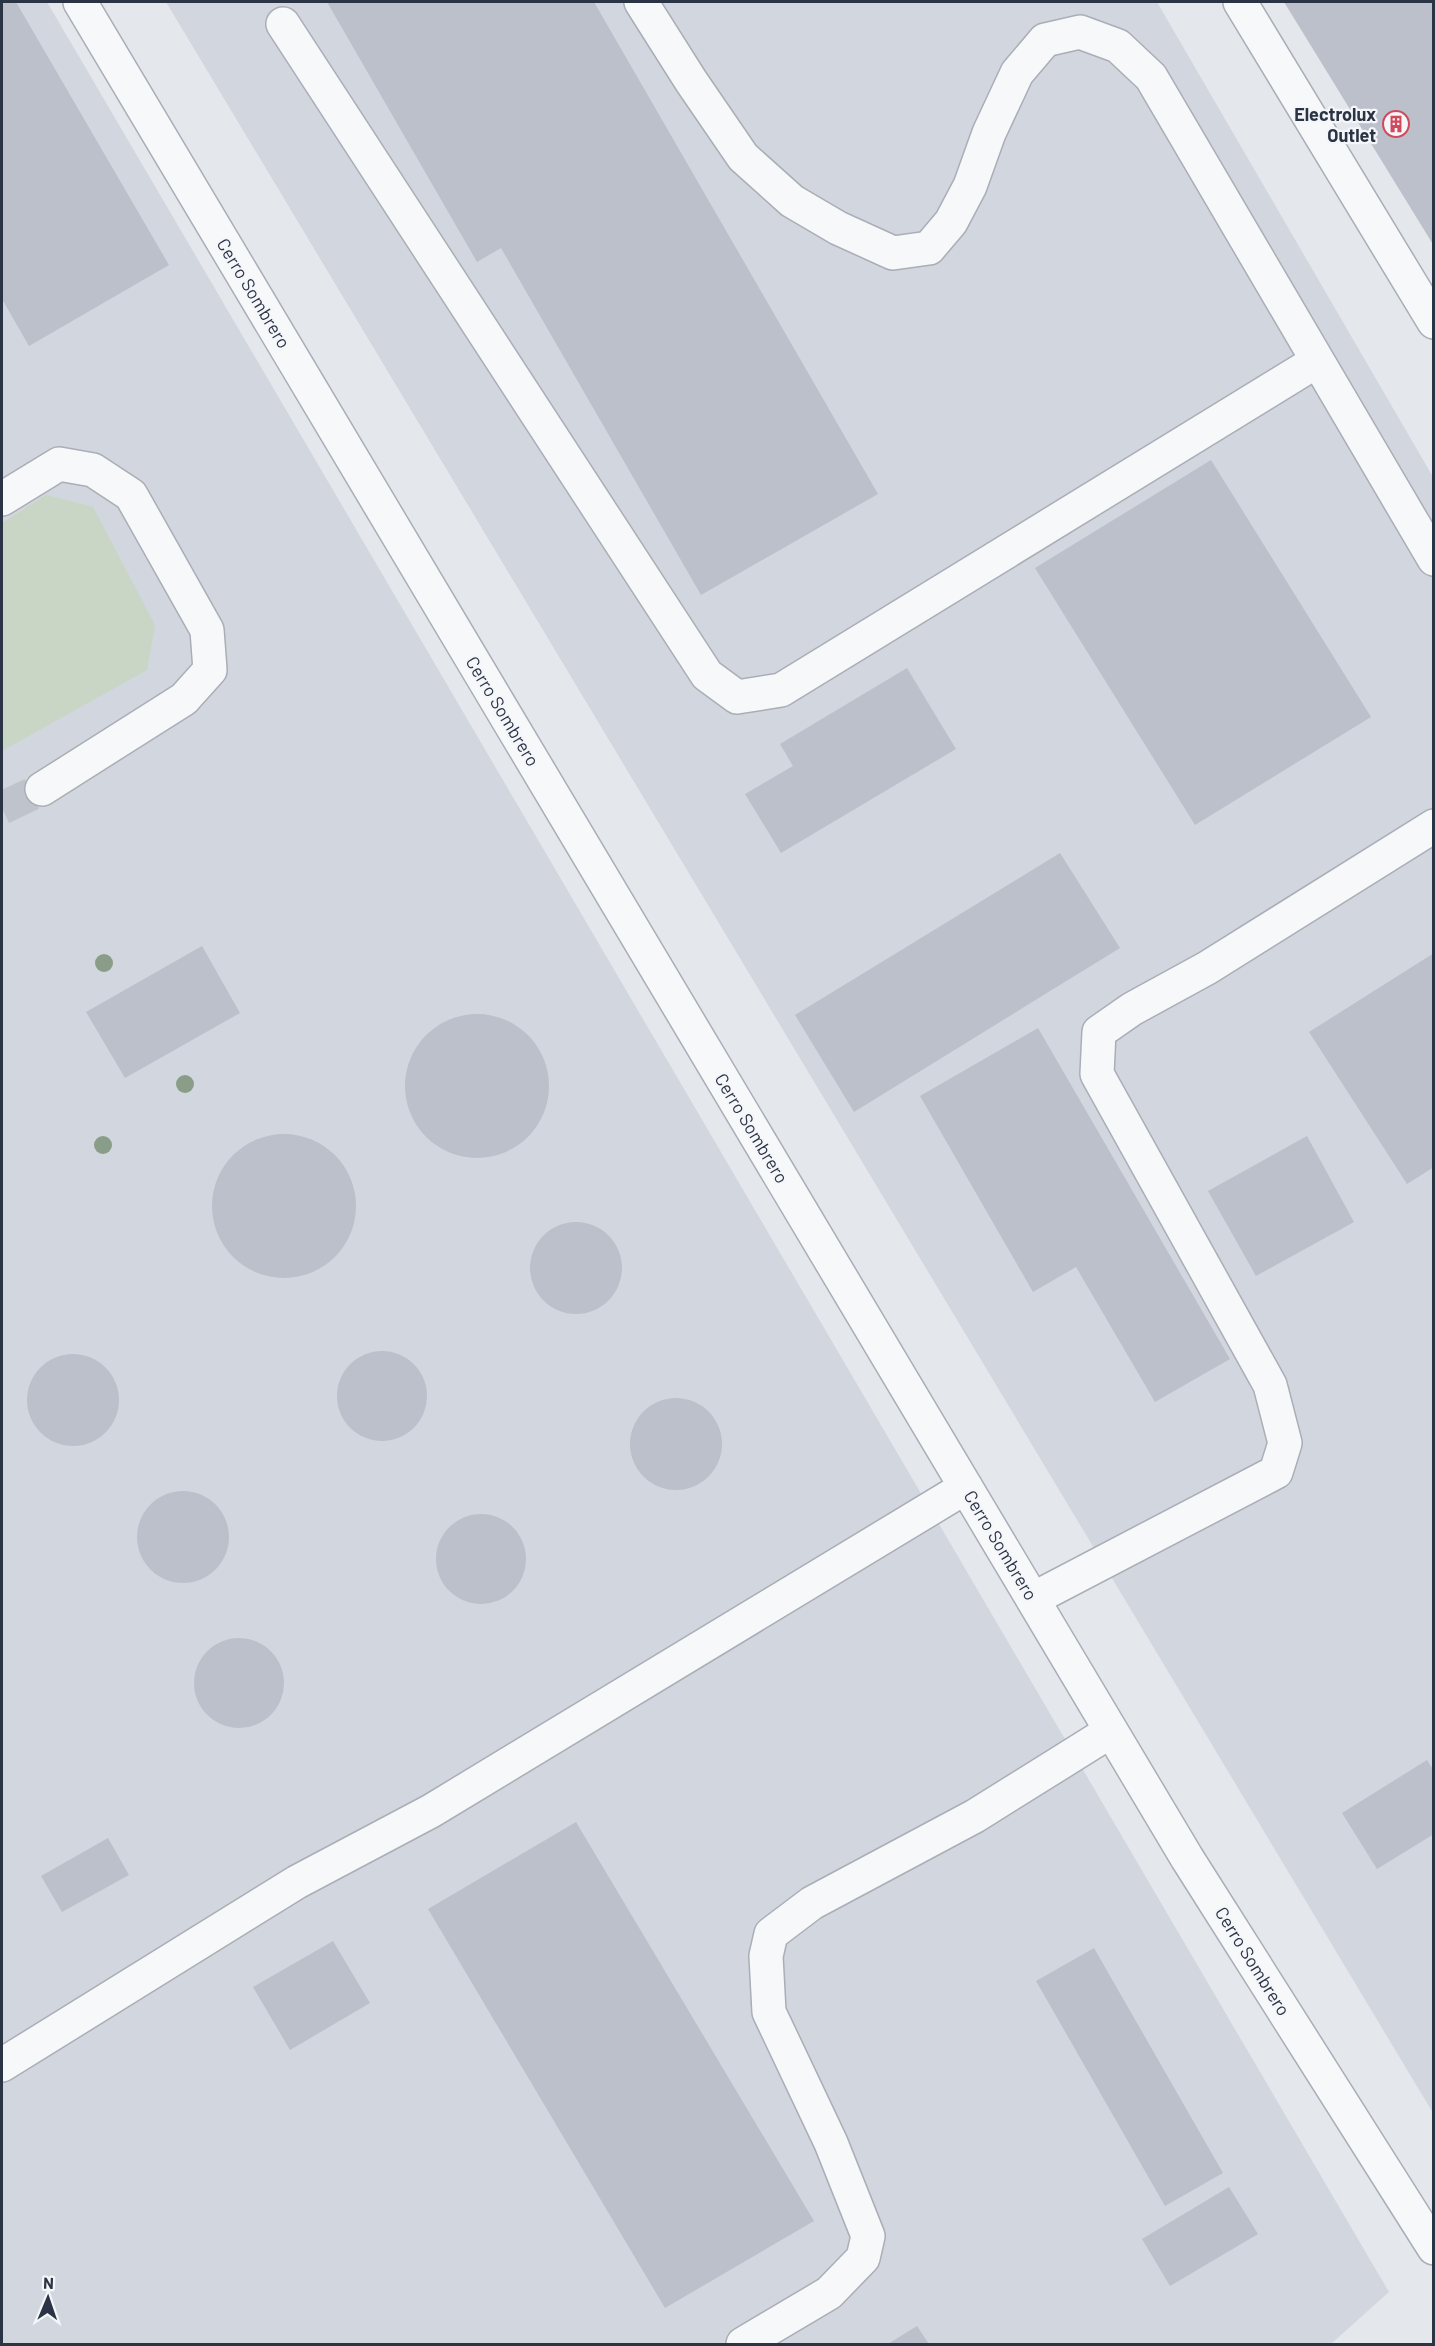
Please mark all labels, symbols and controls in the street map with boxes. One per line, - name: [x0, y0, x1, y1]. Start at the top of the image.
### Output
- place label: Electrolux Outlet: [1294, 103, 1376, 146]
- building icon: Electrolux Outlet: [1381, 109, 1411, 139]
- street label: Cerro Sombrero: [213, 234, 295, 352]
- street label: Cerro Sombrero: [462, 652, 544, 770]
- street label: Cerro Sombrero: [711, 1069, 793, 1187]
- street label: Cerro Sombrero: [960, 1486, 1042, 1604]
- street label: Cerro Sombrero: [1211, 1902, 1295, 2020]
- north arrow: [18, 2268, 78, 2328]
- text: N: [43, 2273, 54, 2292]

